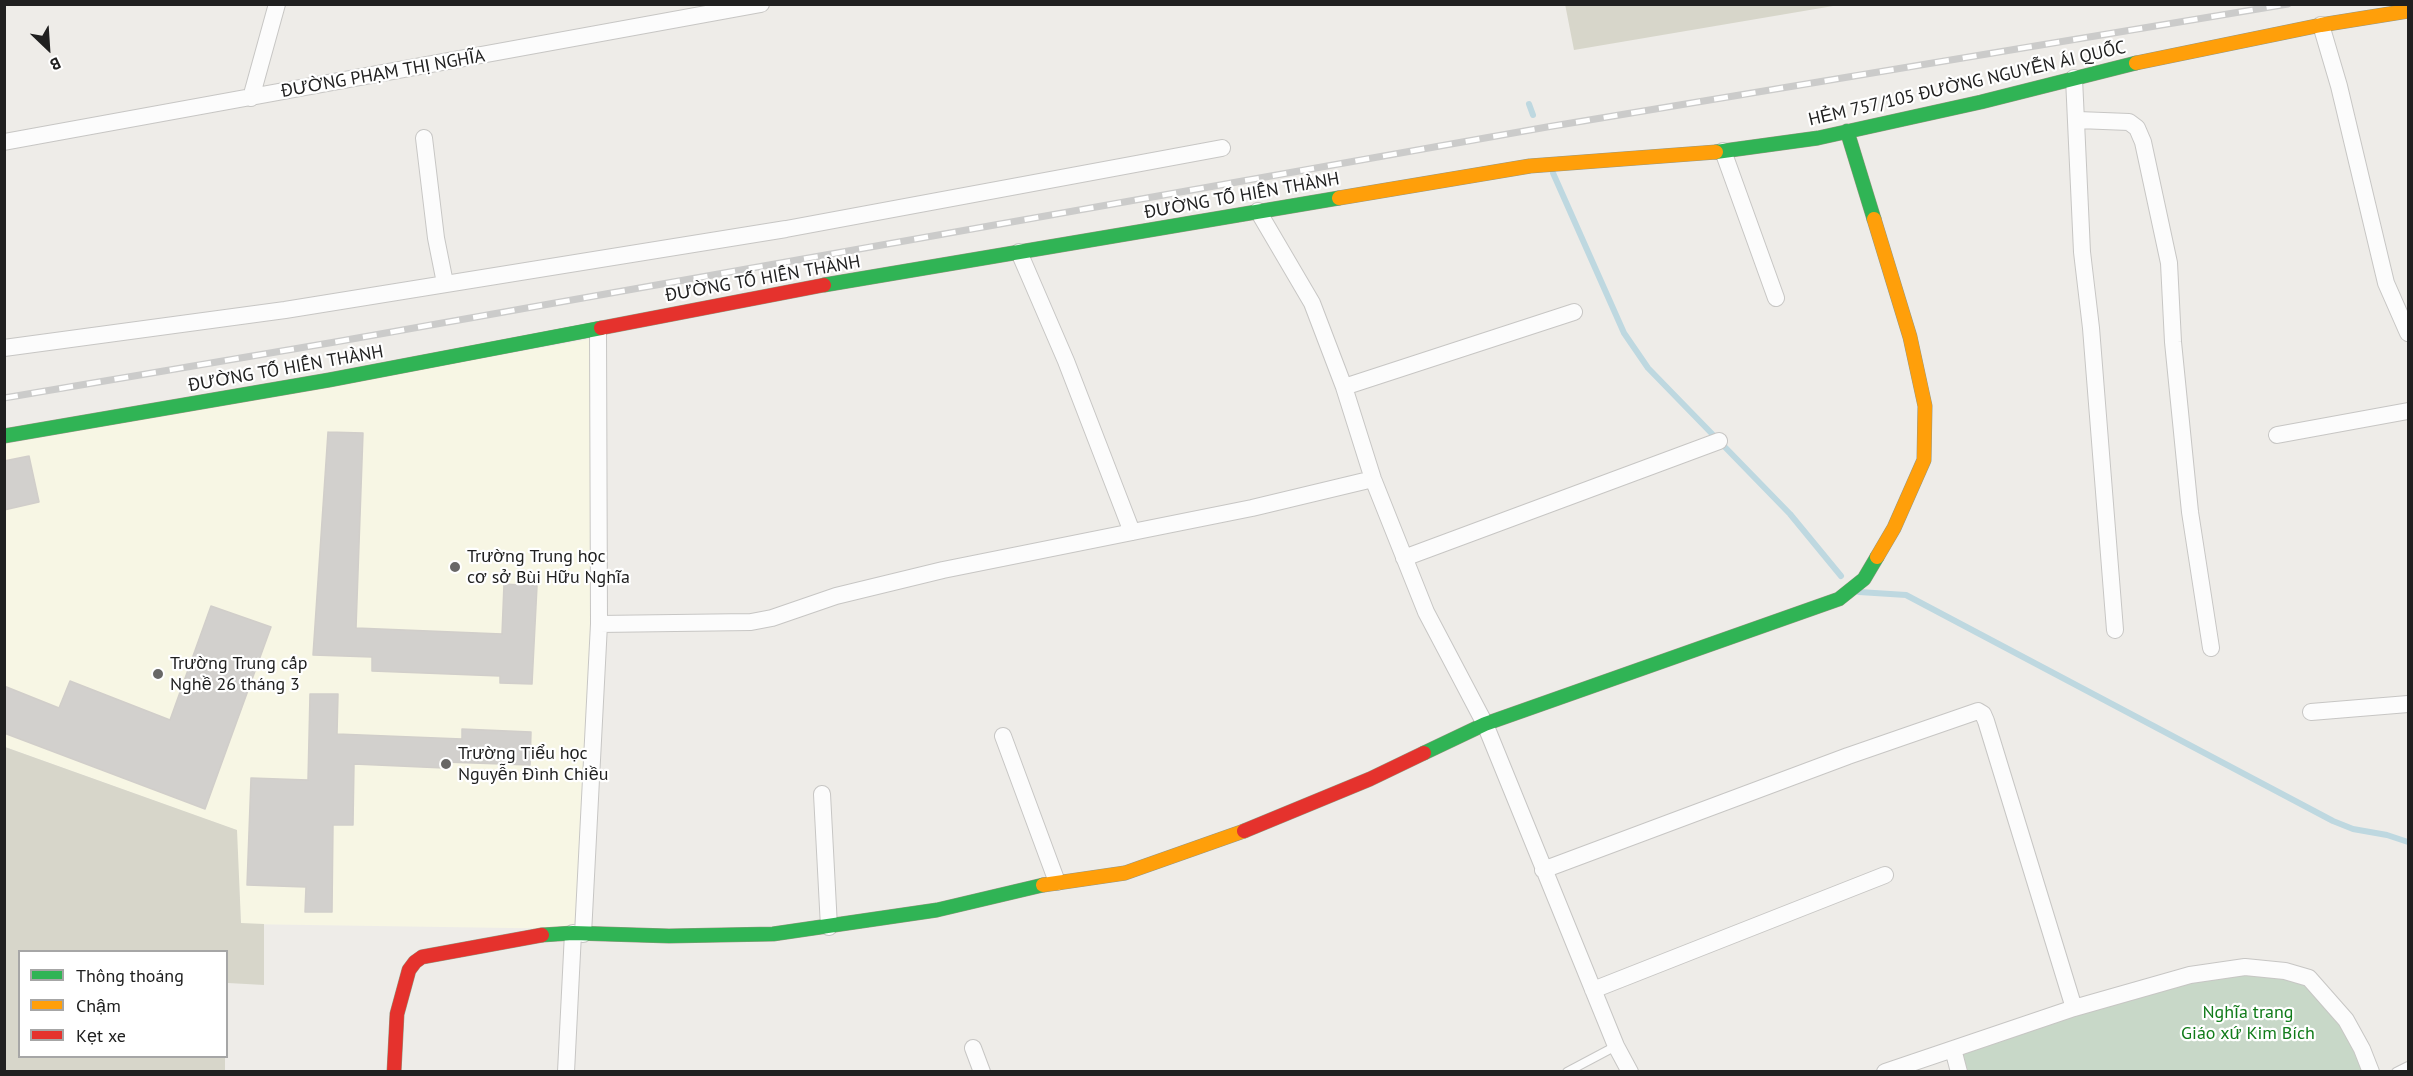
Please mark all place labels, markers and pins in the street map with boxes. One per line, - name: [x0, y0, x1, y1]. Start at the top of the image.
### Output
- place label: Trường Trung học cơ sở Bùi Hữu Nghĩa: [467, 546, 630, 588]
- marker: Trường Trung học cơ sở Bùi Hữu Nghĩa: [448, 560, 462, 574]
- place label: Trường Trung cấp Nghề 26 tháng 3: [170, 653, 307, 696]
- marker: Trường Trung cấp Nghề 26 tháng 3: [151, 667, 165, 681]
- place label: Trường Tiểu học Nguyễn Đình Chiều: [458, 743, 608, 786]
- marker: Trường Tiểu học Nguyễn Đình Chiều: [439, 757, 453, 771]

